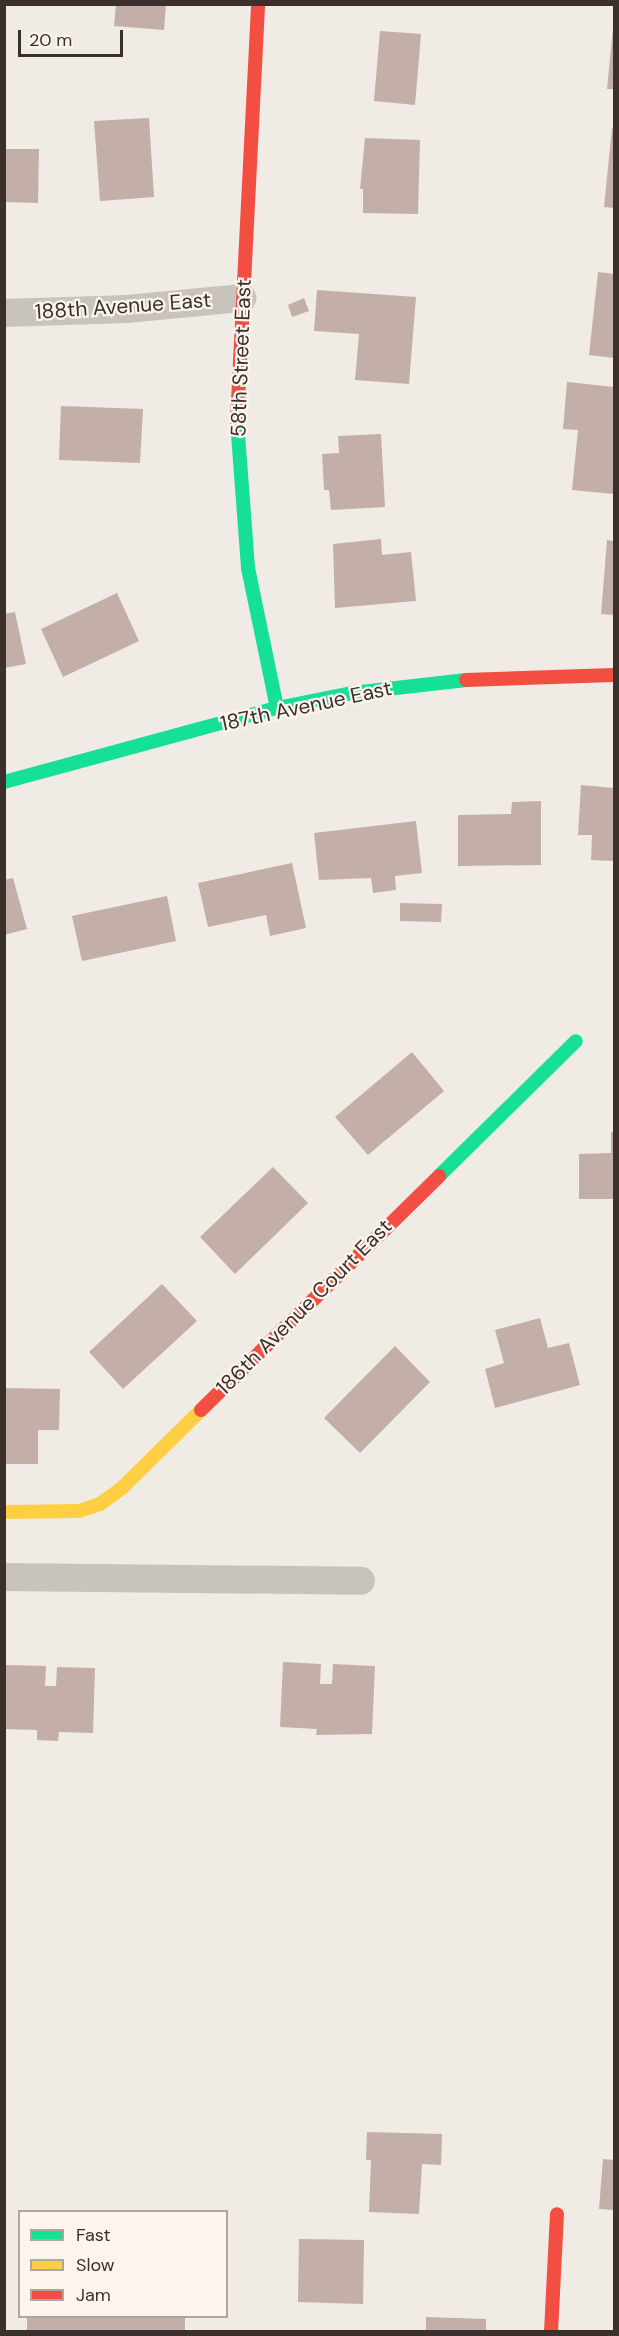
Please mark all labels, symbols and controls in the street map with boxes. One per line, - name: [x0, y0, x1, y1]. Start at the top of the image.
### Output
- scale bar: [21, 18, 126, 56]
- text: 20 m: [29, 28, 72, 52]
- street label: 58th Street East: [226, 279, 256, 437]
- street label: 188th Avenue East: [34, 287, 212, 325]
- street label: 187th Avenue East: [218, 676, 394, 736]
- street label: 186th Avenue Court East: [211, 1214, 397, 1400]
- legend: [18, 2210, 228, 2318]
- text: Fast: [76, 2223, 111, 2247]
- text: Slow: [76, 2253, 115, 2277]
- text: Jam: [76, 2283, 111, 2307]

